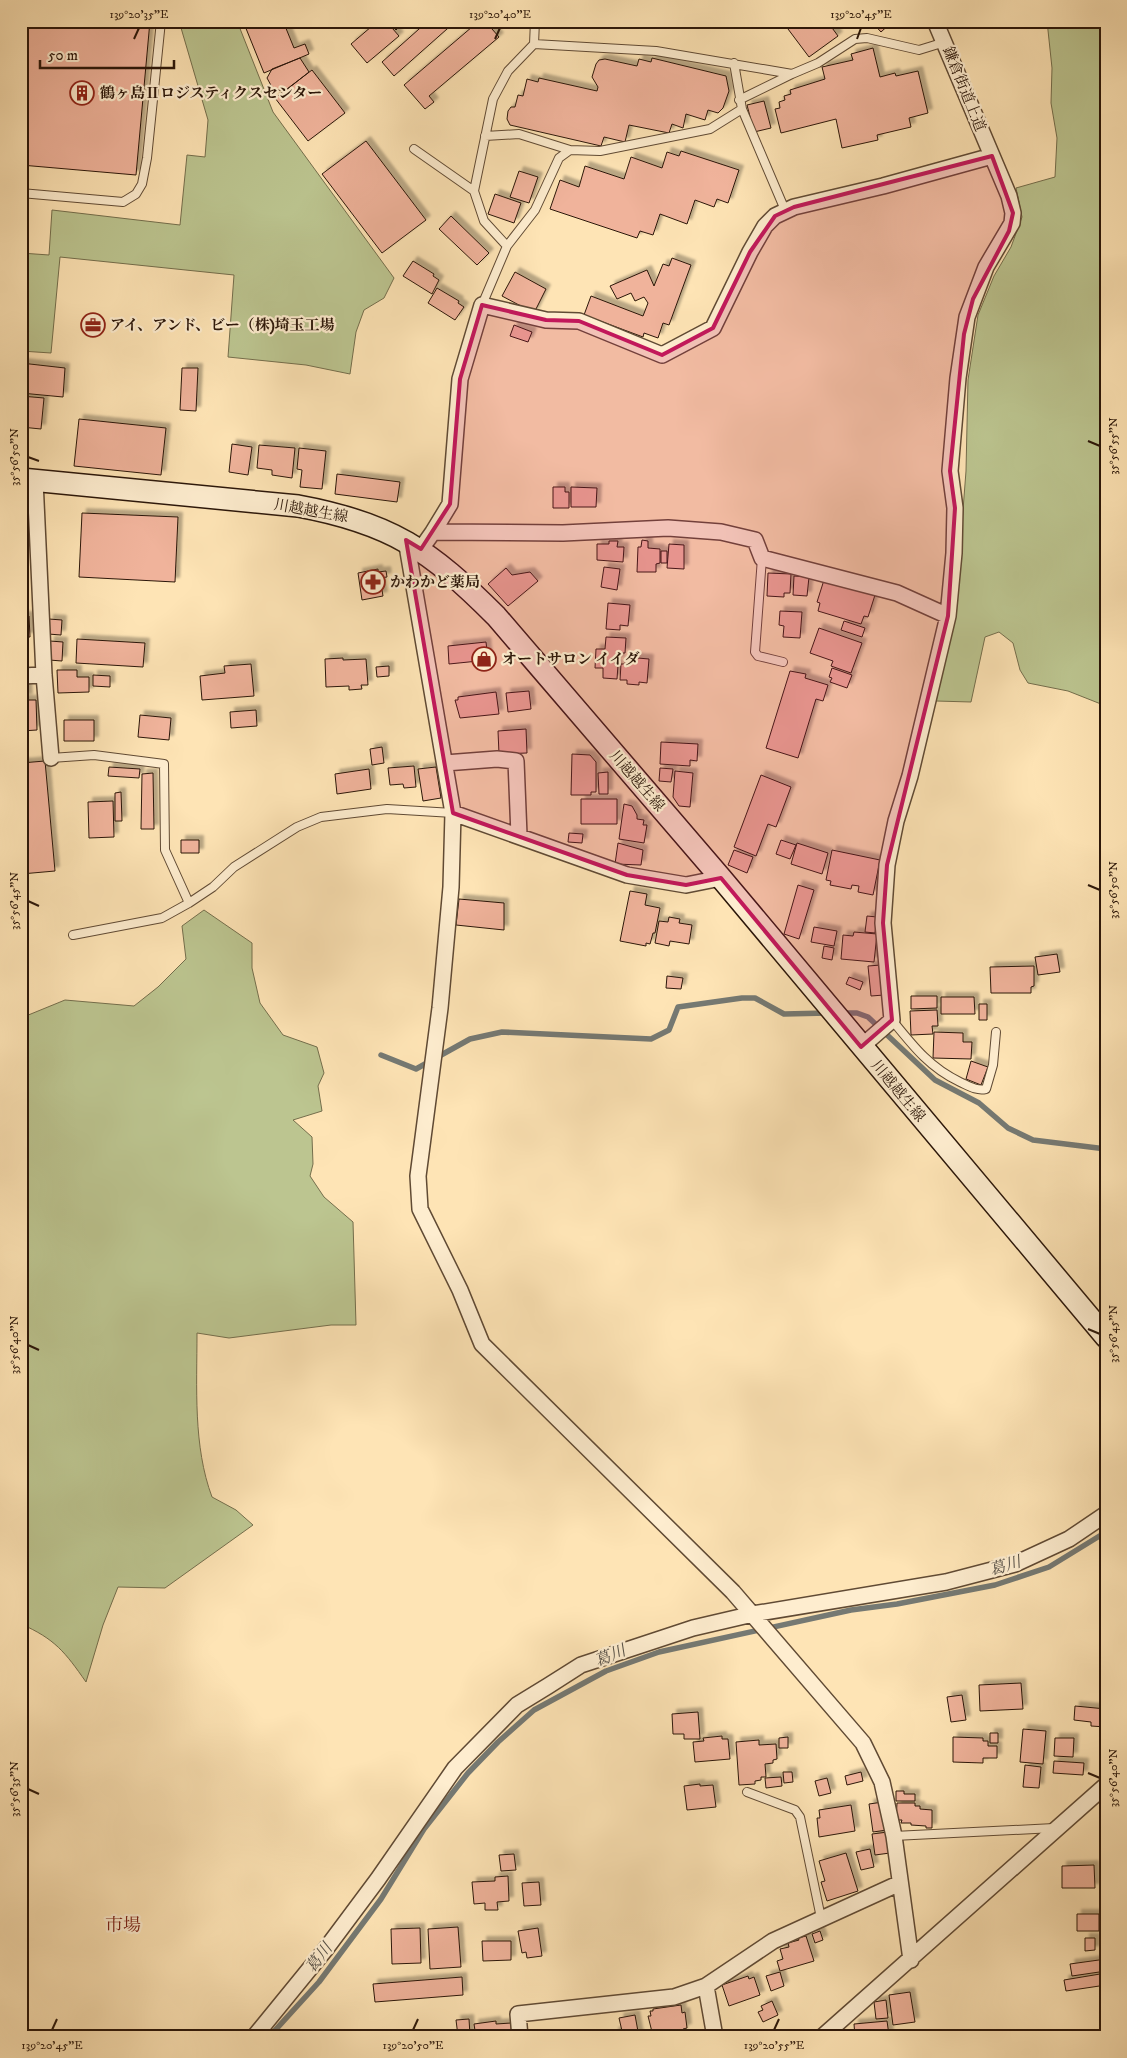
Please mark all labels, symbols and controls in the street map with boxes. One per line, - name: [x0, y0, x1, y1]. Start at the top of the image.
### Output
- text: 139°20'35"E: [109, 7, 169, 22]
- text: 139°20'40"E: [469, 7, 531, 22]
- text: 139°20'45"E: [830, 7, 892, 22]
- scale bar: [40, 38, 174, 70]
- street label: 鎌倉街道上道: [938, 44, 990, 134]
- text: 50 m: [48, 46, 78, 65]
- building icon: 鶴ヶ島Ⅱロジスティクスセンター: [69, 80, 95, 106]
- place label: 鶴ヶ島Ⅱロジスティクスセンター: [100, 84, 322, 103]
- office icon: アイ、アンド、ビー（株)埼玉工場: [80, 312, 106, 338]
- place label: アイ、アンド、ビー（株)埼玉工場: [110, 316, 335, 335]
- text: 35°56'55"N: [1106, 417, 1121, 475]
- text: 35°56'50"N: [7, 428, 22, 486]
- street label: 川越越生線: [272, 495, 350, 527]
- pharmacy icon: かわかど薬局: [360, 569, 386, 595]
- place label: かわかど薬局: [390, 573, 480, 592]
- shop icon: オートサロン イイダ: [471, 646, 497, 672]
- place label: オートサロン イイダ: [502, 650, 639, 669]
- street label: 川越越生線: [605, 746, 669, 816]
- text: 35°56'50"N: [1106, 861, 1121, 919]
- text: 35°56'45"N: [7, 872, 22, 930]
- street label: 川越越生線: [867, 1056, 929, 1126]
- text: 35°56'45"N: [1106, 1305, 1121, 1363]
- text: 35°56'40"N: [7, 1315, 22, 1374]
- water label: 葛川: [987, 1551, 1025, 1580]
- water label: 葛川: [591, 1640, 630, 1671]
- text: 35°56'40"N: [1106, 1748, 1121, 1807]
- text: 35°56'35"N: [7, 1761, 22, 1817]
- district label: 市場: [105, 1915, 141, 1937]
- water label: 葛川: [301, 1938, 338, 1977]
- text: 139°20'45"E: [21, 2038, 83, 2053]
- text: 139°20'50"E: [382, 2038, 444, 2053]
- text: 139°20'55"E: [744, 2038, 805, 2053]

